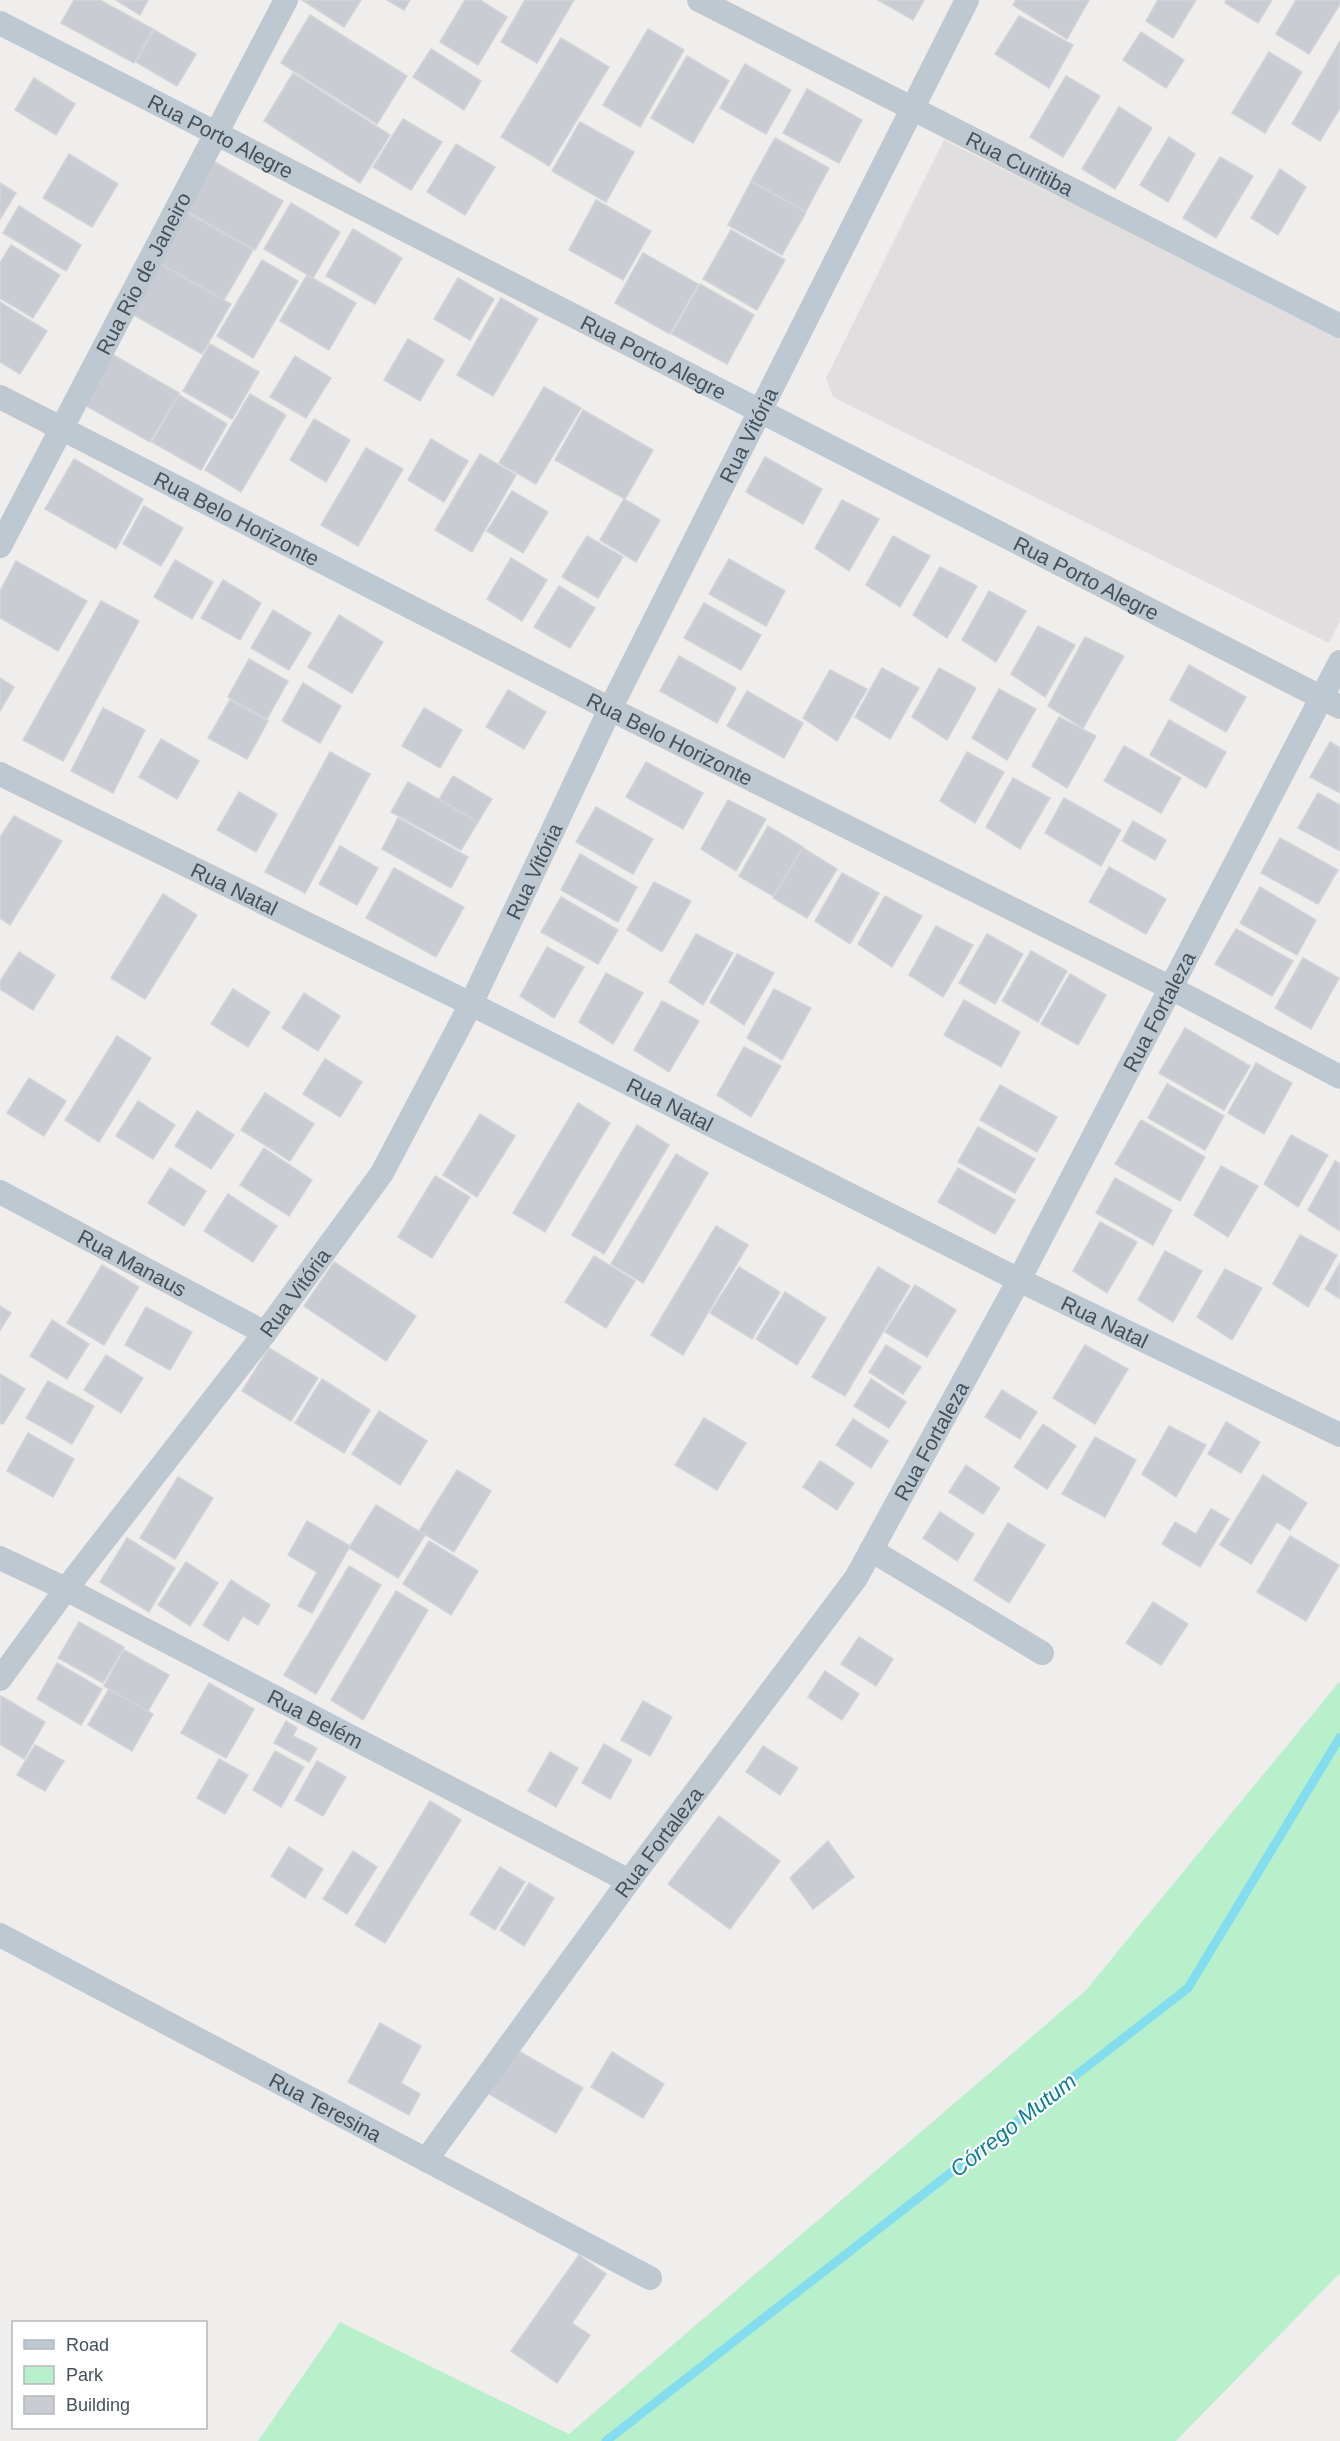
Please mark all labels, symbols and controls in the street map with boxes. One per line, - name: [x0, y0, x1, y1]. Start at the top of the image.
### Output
- street label: Rua Porto Alegre: [144, 89, 297, 182]
- street label: Rua Curitiba: [963, 126, 1077, 200]
- street label: Rua Rio de Janeiro: [91, 188, 195, 358]
- street label: Rua Porto Alegre: [577, 310, 730, 403]
- street label: Rua Vitória: [714, 383, 782, 486]
- street label: Rua Belo Horizonte: [150, 466, 323, 570]
- street label: Rua Porto Alegre: [1010, 531, 1163, 624]
- street label: Rua Belo Horizonte: [583, 688, 757, 790]
- street label: Rua Vitória: [501, 819, 566, 923]
- street label: Rua Natal: [187, 858, 282, 919]
- street label: Rua Fortaleza: [1118, 947, 1199, 1075]
- street label: Rua Natal: [623, 1073, 717, 1136]
- street label: Rua Manaus: [74, 1224, 190, 1301]
- street label: Rua Vitória: [255, 1244, 335, 1341]
- street label: Rua Natal: [1058, 1291, 1152, 1352]
- street label: Rua Fortaleza: [889, 1377, 973, 1504]
- street label: Rua Belém: [264, 1684, 367, 1753]
- street label: Rua Fortaleza: [610, 1782, 707, 1902]
- street label: Rua Teresina: [266, 2068, 386, 2146]
- water label: Córrego Mutum: [945, 2068, 1081, 2182]
- legend: [12, 2321, 207, 2429]
- text: Road: [66, 2335, 109, 2355]
- text: Park: [66, 2365, 104, 2385]
- text: Building: [66, 2395, 130, 2415]

